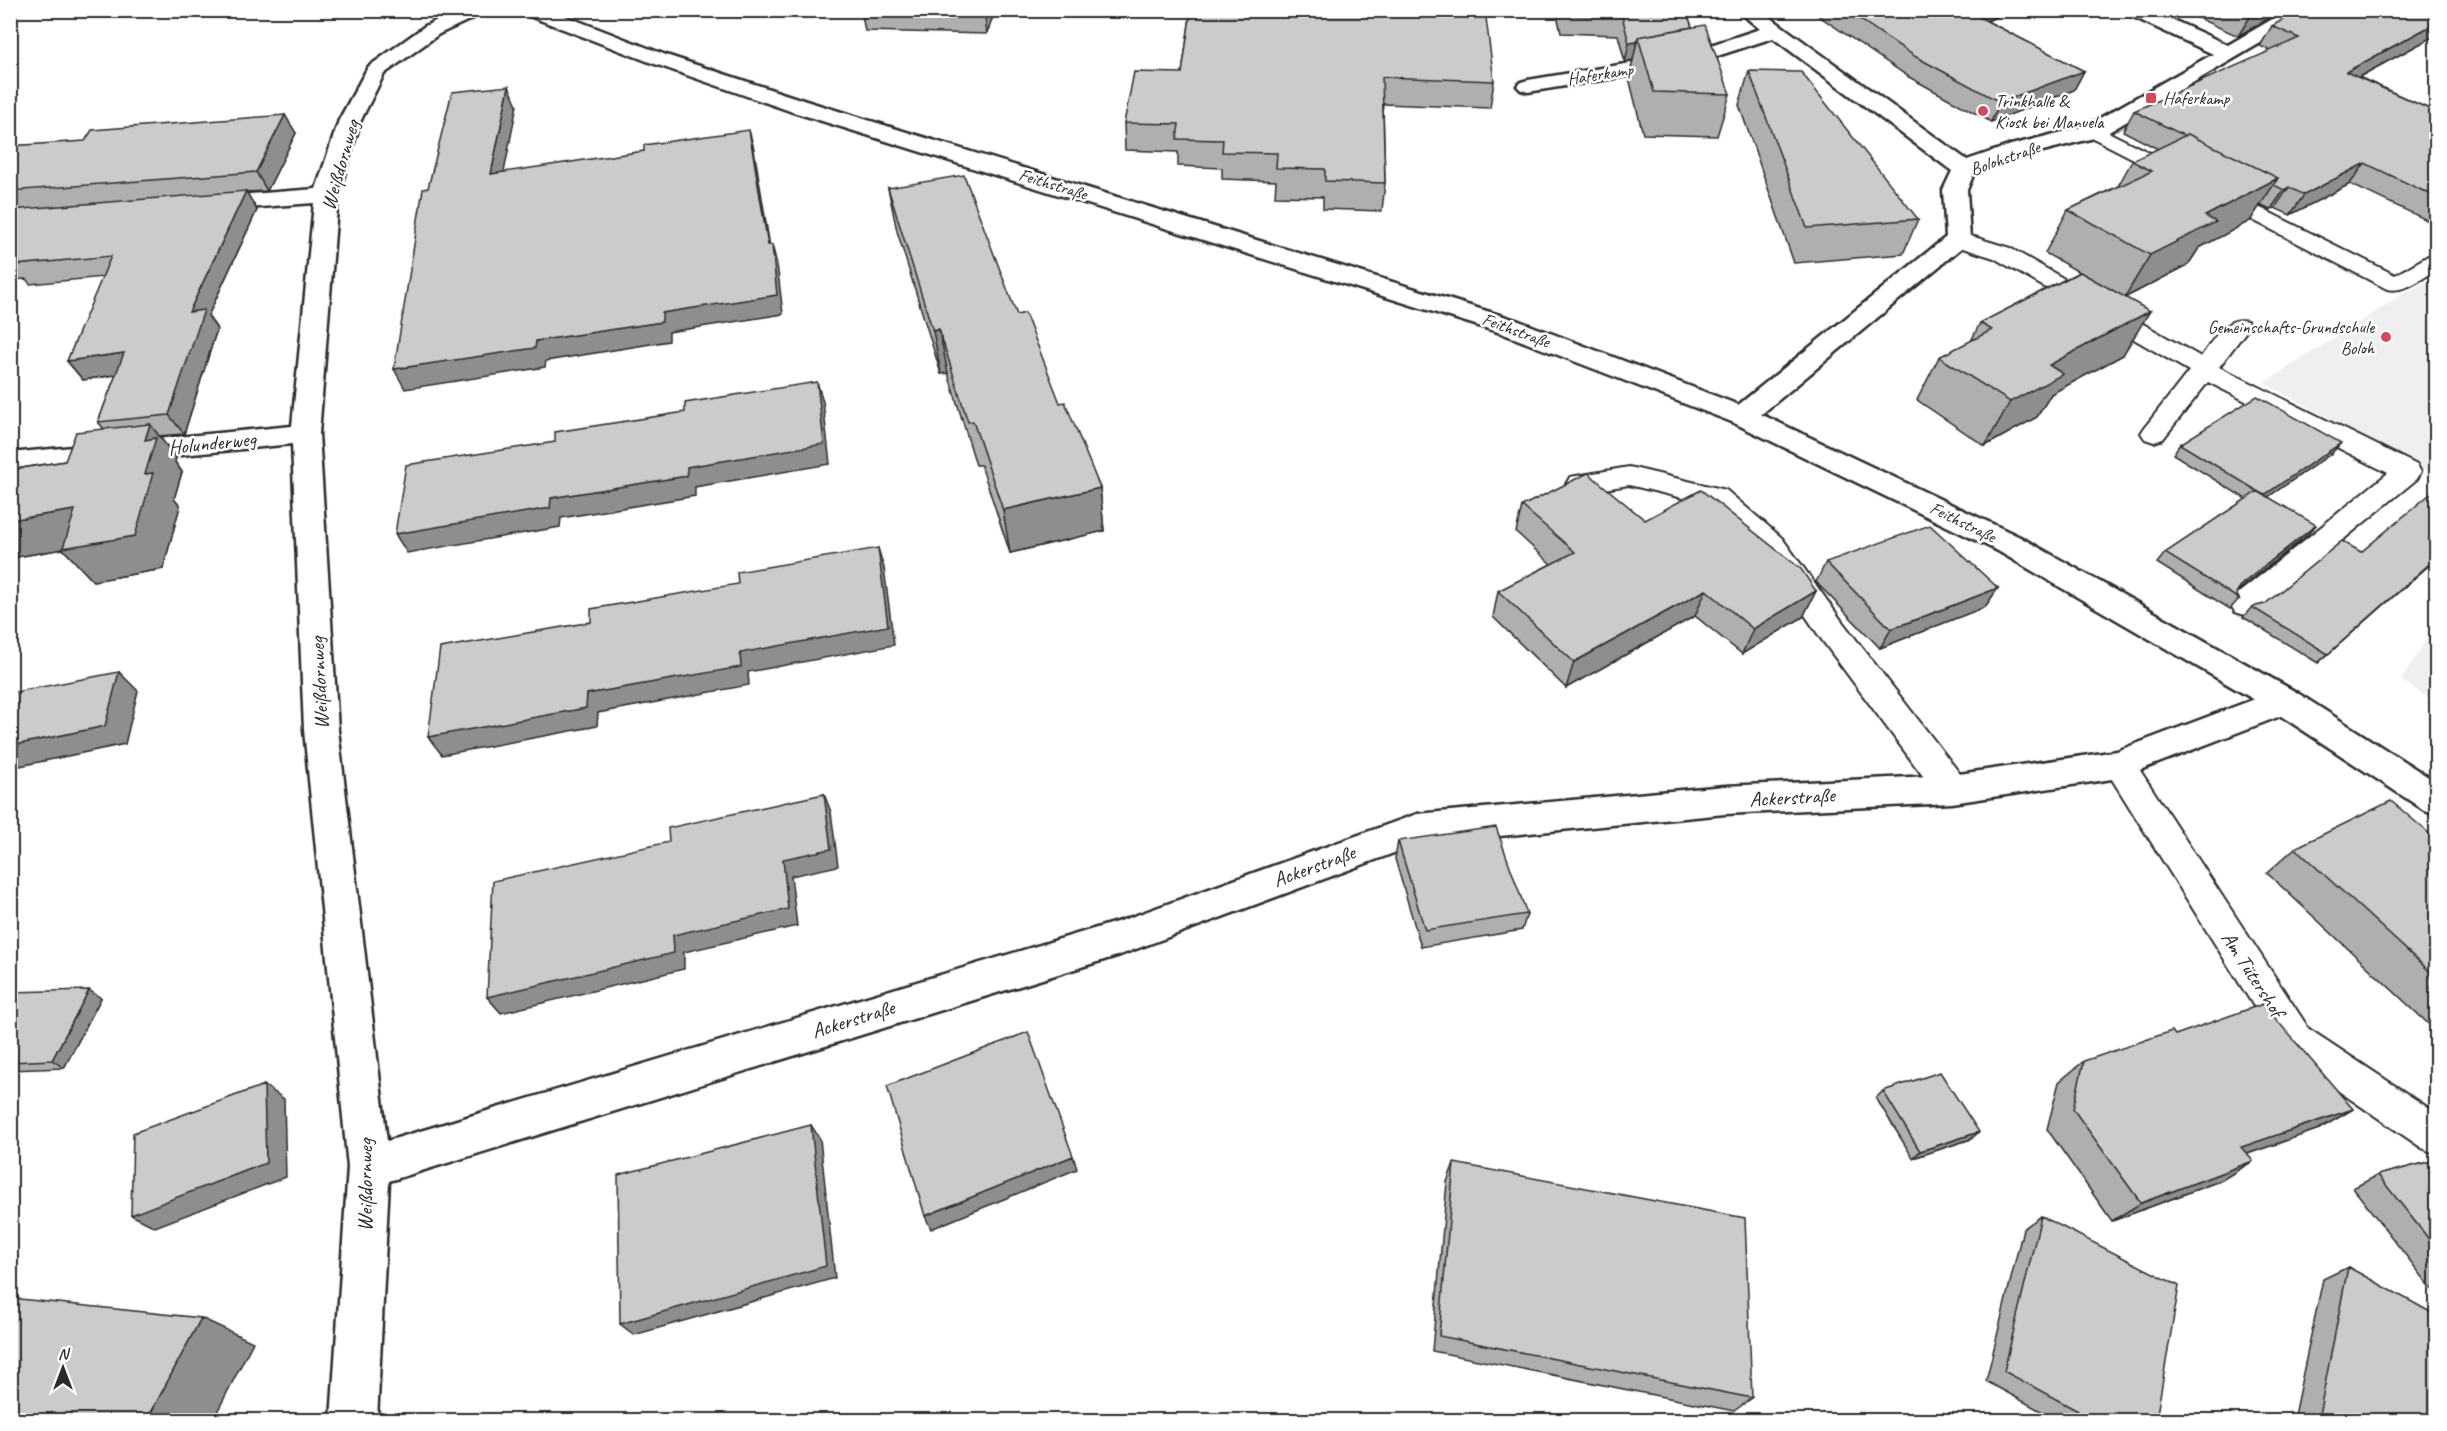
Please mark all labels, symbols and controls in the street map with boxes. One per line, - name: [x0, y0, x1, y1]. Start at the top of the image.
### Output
- street label: Haferkamp: [1565, 58, 1636, 90]
- place label: Haferkamp: [2163, 87, 2231, 109]
- place label: Trinkhalle & Kiosk bei Manuela: [1995, 90, 2105, 133]
- marker: Haferkamp: [2144, 91, 2158, 105]
- marker: Trinkhalle & Kiosk bei Manuela: [1976, 104, 1990, 118]
- street label: Weißdornweg: [315, 116, 366, 213]
- street label: Bolohstraße: [1967, 135, 2044, 180]
- street label: Feithstraße: [1016, 163, 1091, 205]
- street label: Feithstraße: [1479, 308, 1554, 353]
- place label: Gemeinschafts-Grundschule Boloh: [2208, 316, 2375, 359]
- marker: Gemeinschafts-Grundschule Boloh: [2379, 330, 2393, 344]
- street label: Holunderweg: [167, 425, 259, 461]
- street label: Feithstraße: [1927, 497, 2000, 548]
- street label: Weißdornweg: [304, 635, 334, 730]
- street label: Ackerstraße: [1749, 782, 1837, 812]
- street label: Ackerstraße: [1269, 838, 1361, 893]
- street label: Am Tütershof: [2216, 926, 2292, 1025]
- street label: Ackerstraße: [808, 993, 900, 1044]
- street label: Weißdornweg: [352, 1137, 378, 1231]
- north arrow: [33, 1338, 93, 1398]
- text: N: [58, 1344, 71, 1364]

